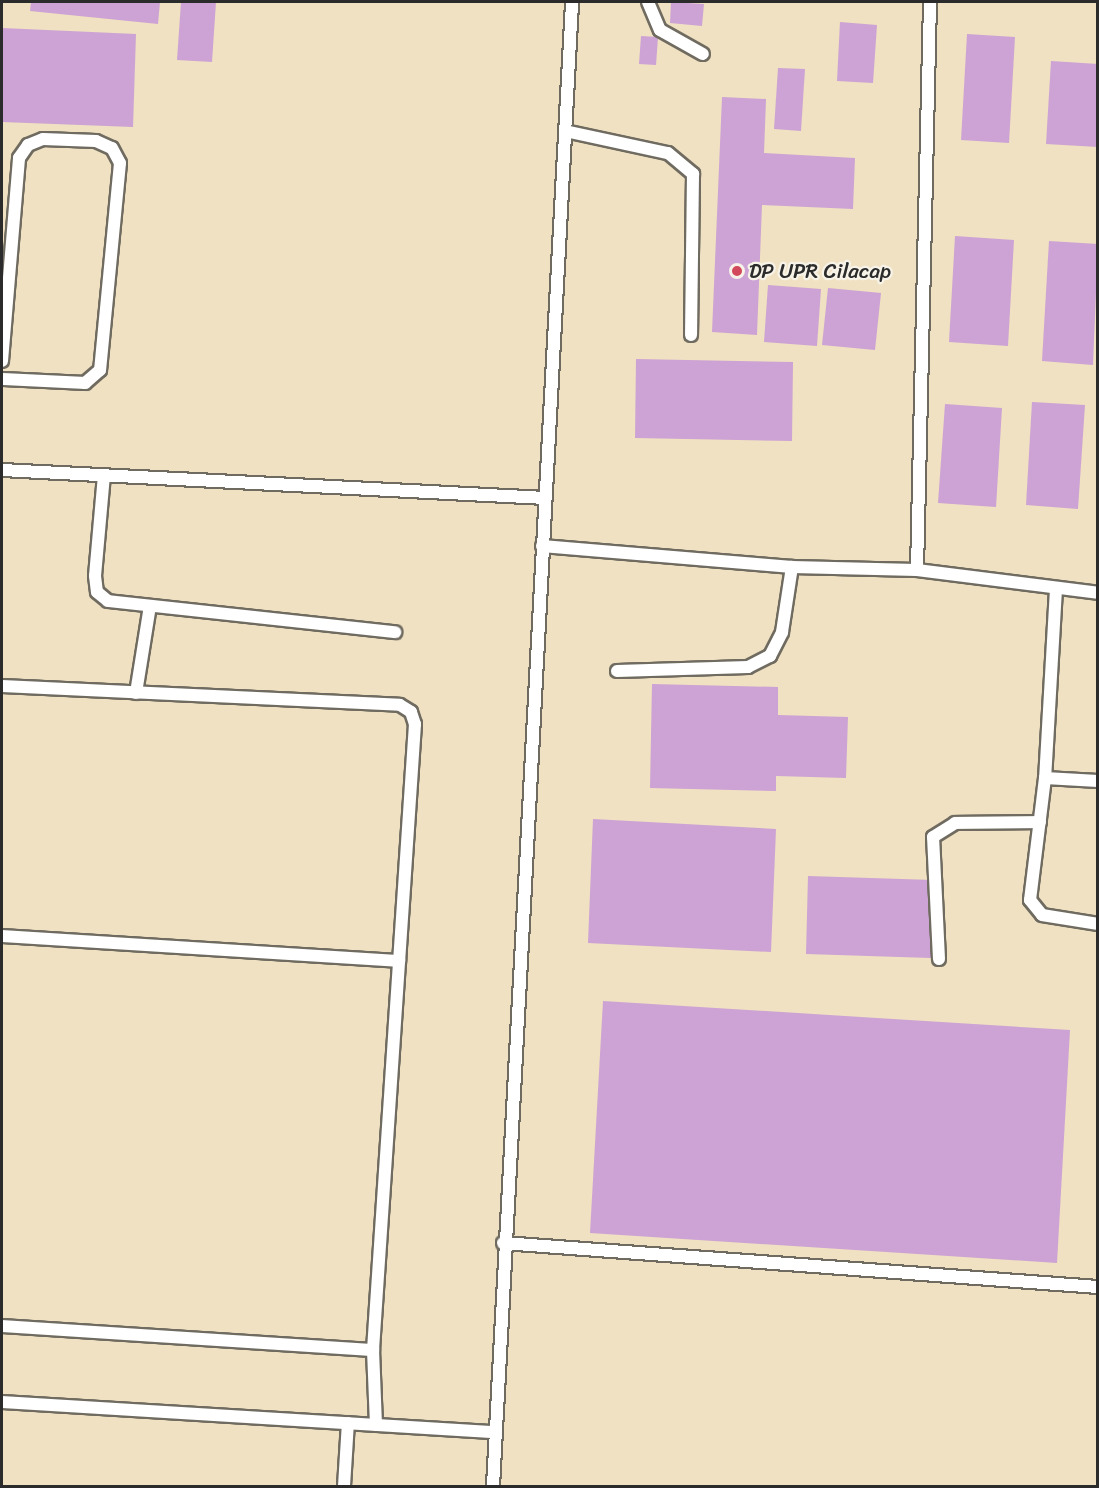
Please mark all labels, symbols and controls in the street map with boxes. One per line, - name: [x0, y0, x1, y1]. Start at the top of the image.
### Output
- place label: DP UPR Cilacap: [749, 258, 892, 284]
- marker: DP UPR Cilacap: [730, 264, 744, 278]

